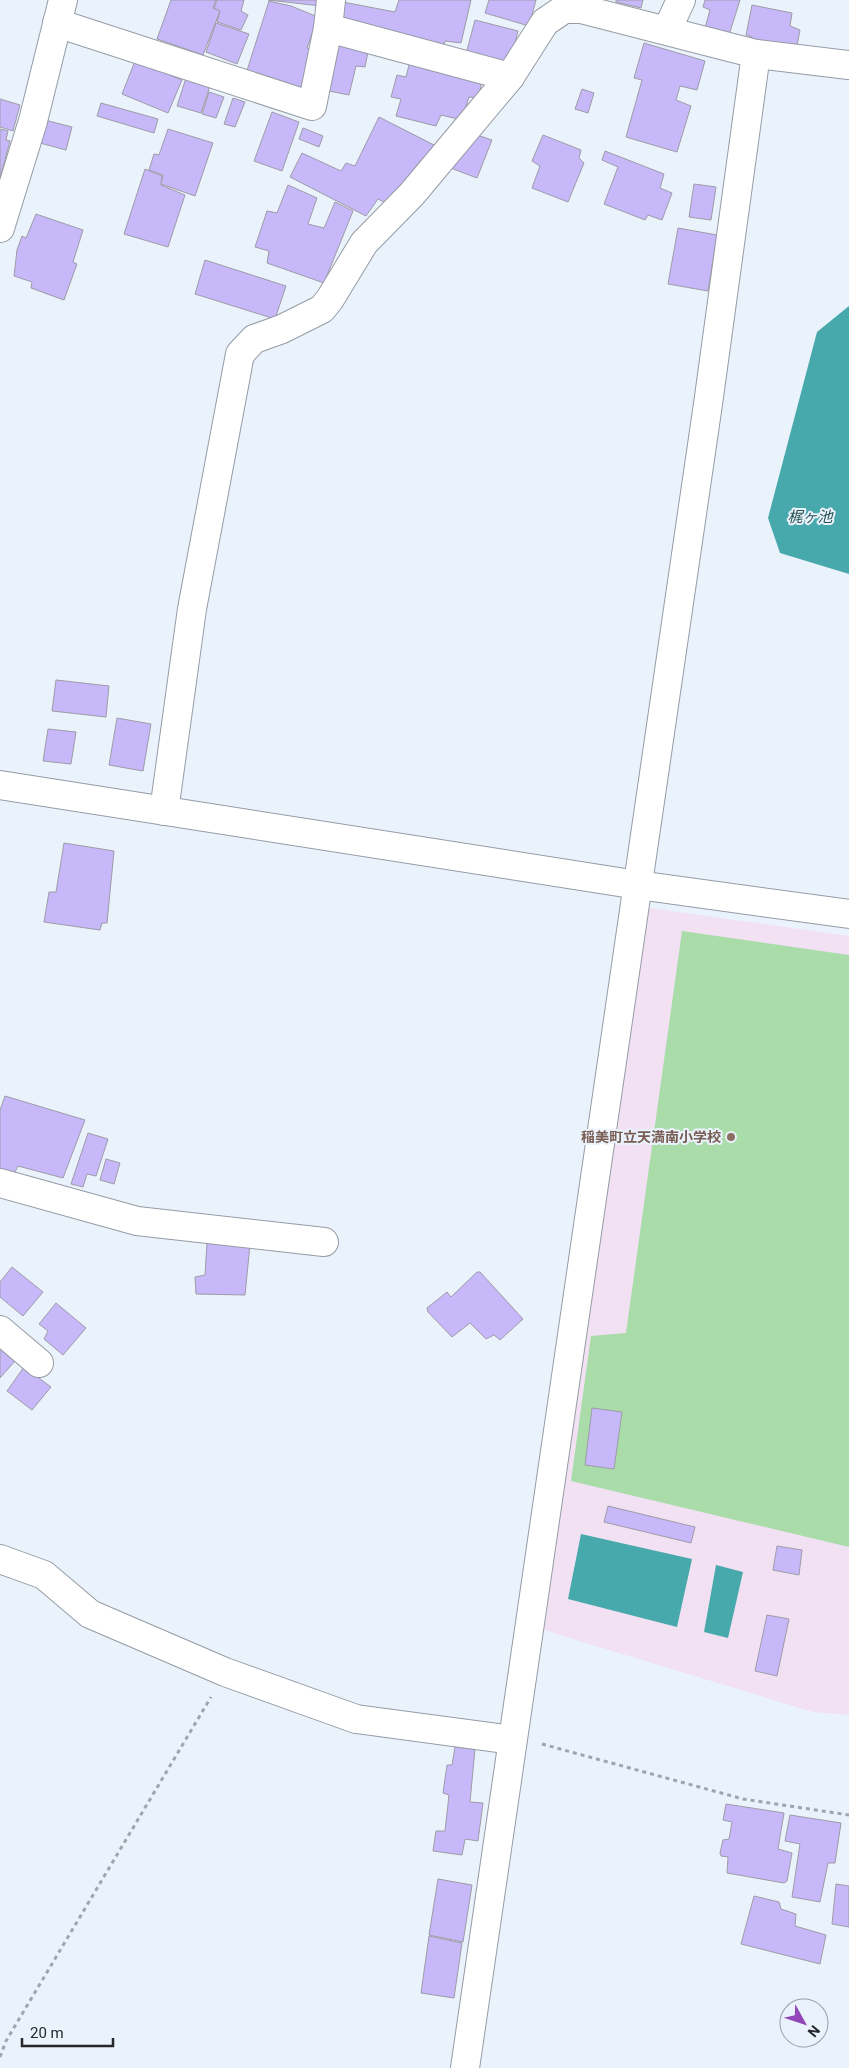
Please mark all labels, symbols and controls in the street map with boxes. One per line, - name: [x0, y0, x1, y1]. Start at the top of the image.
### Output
- water label: 梶ヶ池: [787, 508, 834, 526]
- place label: 稲美町立天満南小学校: [581, 1129, 721, 1145]
- marker: 稲美町立天満南小学校: [725, 1131, 737, 1143]
- north arrow: [779, 1998, 829, 2048]
- scale bar: [22, 2016, 114, 2048]
- text: N: [805, 2022, 823, 2040]
- text: 20 m: [30, 2024, 64, 2042]

